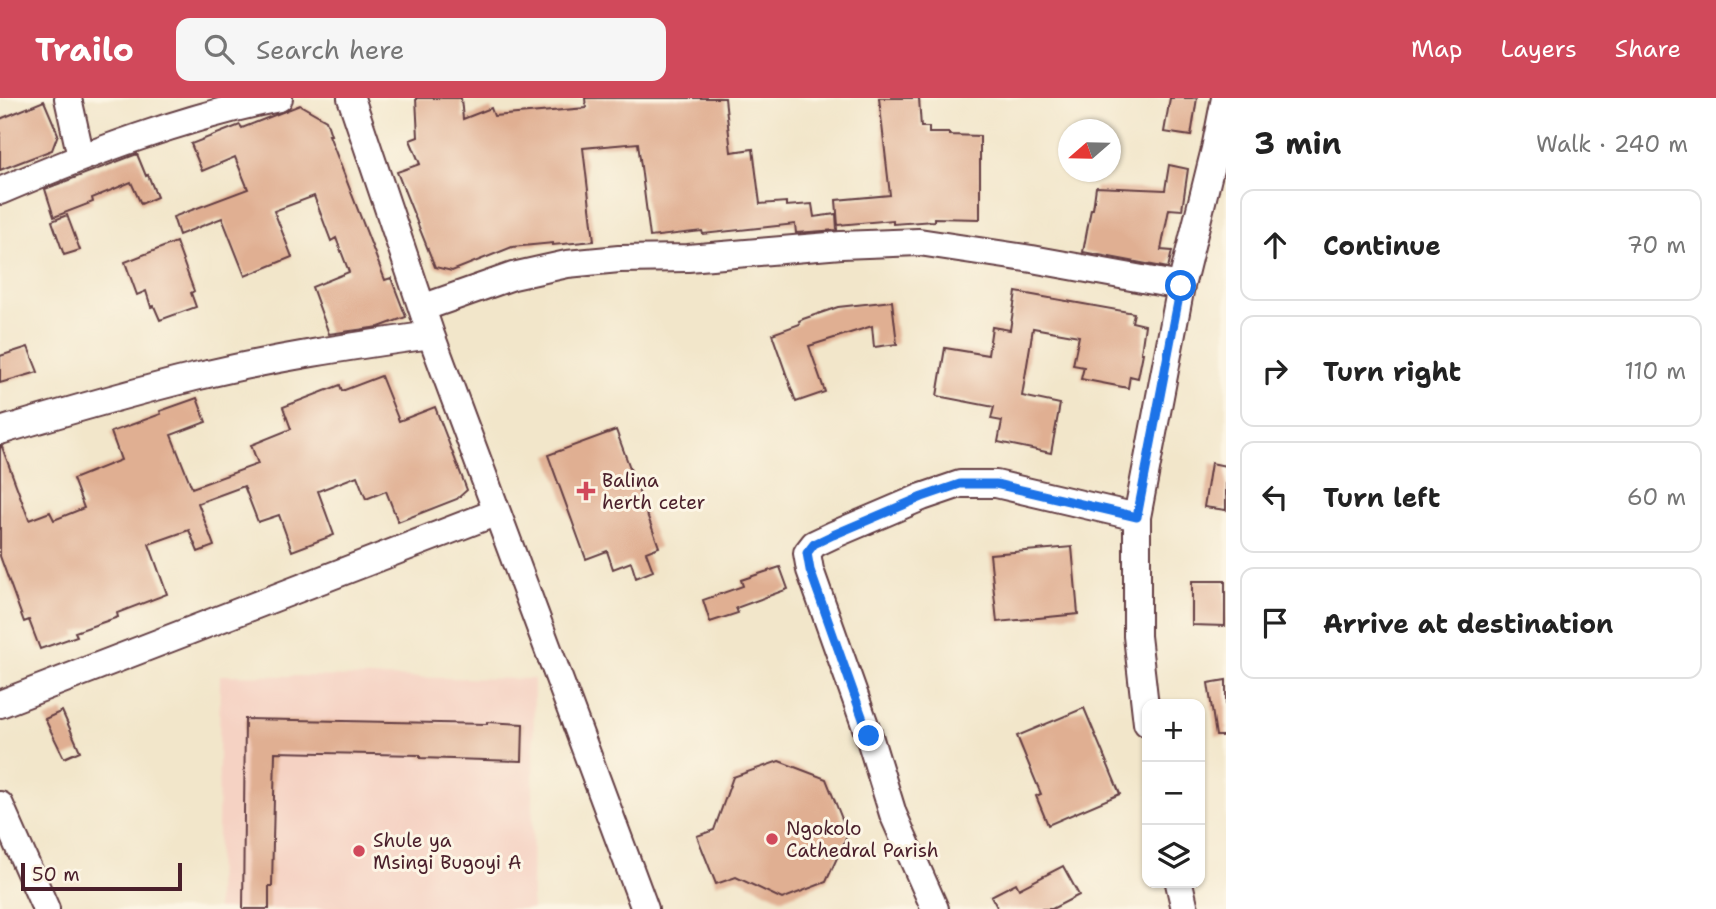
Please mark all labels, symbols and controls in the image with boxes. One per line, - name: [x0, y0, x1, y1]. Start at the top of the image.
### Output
- search box: [176, 18, 666, 81]
- text: Trailo: [35, 27, 134, 72]
- icon: search: [200, 30, 238, 68]
- text: Search here: [256, 32, 405, 67]
- text: Map: [1411, 33, 1462, 65]
- text: Layers: [1500, 33, 1577, 65]
- text: Share: [1615, 33, 1681, 65]
- north arrow: [1058, 119, 1121, 182]
- text: 3 min: [1254, 123, 1341, 164]
- text: Walk · 240 m: [1536, 129, 1688, 159]
- icon: ahead: [1256, 226, 1294, 264]
- text: Continue: [1323, 228, 1441, 263]
- text: 70 m: [1627, 230, 1686, 260]
- route start: [1165, 270, 1196, 301]
- icon: right: [1256, 352, 1294, 390]
- text: Turn right: [1323, 354, 1461, 389]
- text: 110 m: [1624, 356, 1686, 386]
- place label: Balina herth ceter: [602, 468, 706, 515]
- icon: left: [1256, 478, 1294, 516]
- text: Turn left: [1323, 480, 1440, 515]
- marker: Balina herth ceter: [576, 481, 596, 501]
- text: 60 m: [1627, 482, 1686, 512]
- icon: arrive: [1256, 604, 1294, 642]
- text: Arrive at destination: [1323, 606, 1613, 641]
- map controls: [1142, 699, 1205, 888]
- button: +: [1142, 699, 1205, 762]
- route end: [853, 720, 884, 751]
- button: −: [1142, 762, 1205, 825]
- place label: Ngokolo Cathedral Parish: [786, 816, 939, 863]
- button: layers: [1142, 825, 1205, 888]
- place label: Shule ya Msingi Bugoyi A: [373, 828, 522, 875]
- marker: Ngokolo Cathedral Parish: [764, 831, 780, 847]
- marker: Shule ya Msingi Bugoyi A: [351, 843, 367, 859]
- scale bar: [21, 860, 182, 892]
- text: 50 m: [32, 862, 80, 887]

